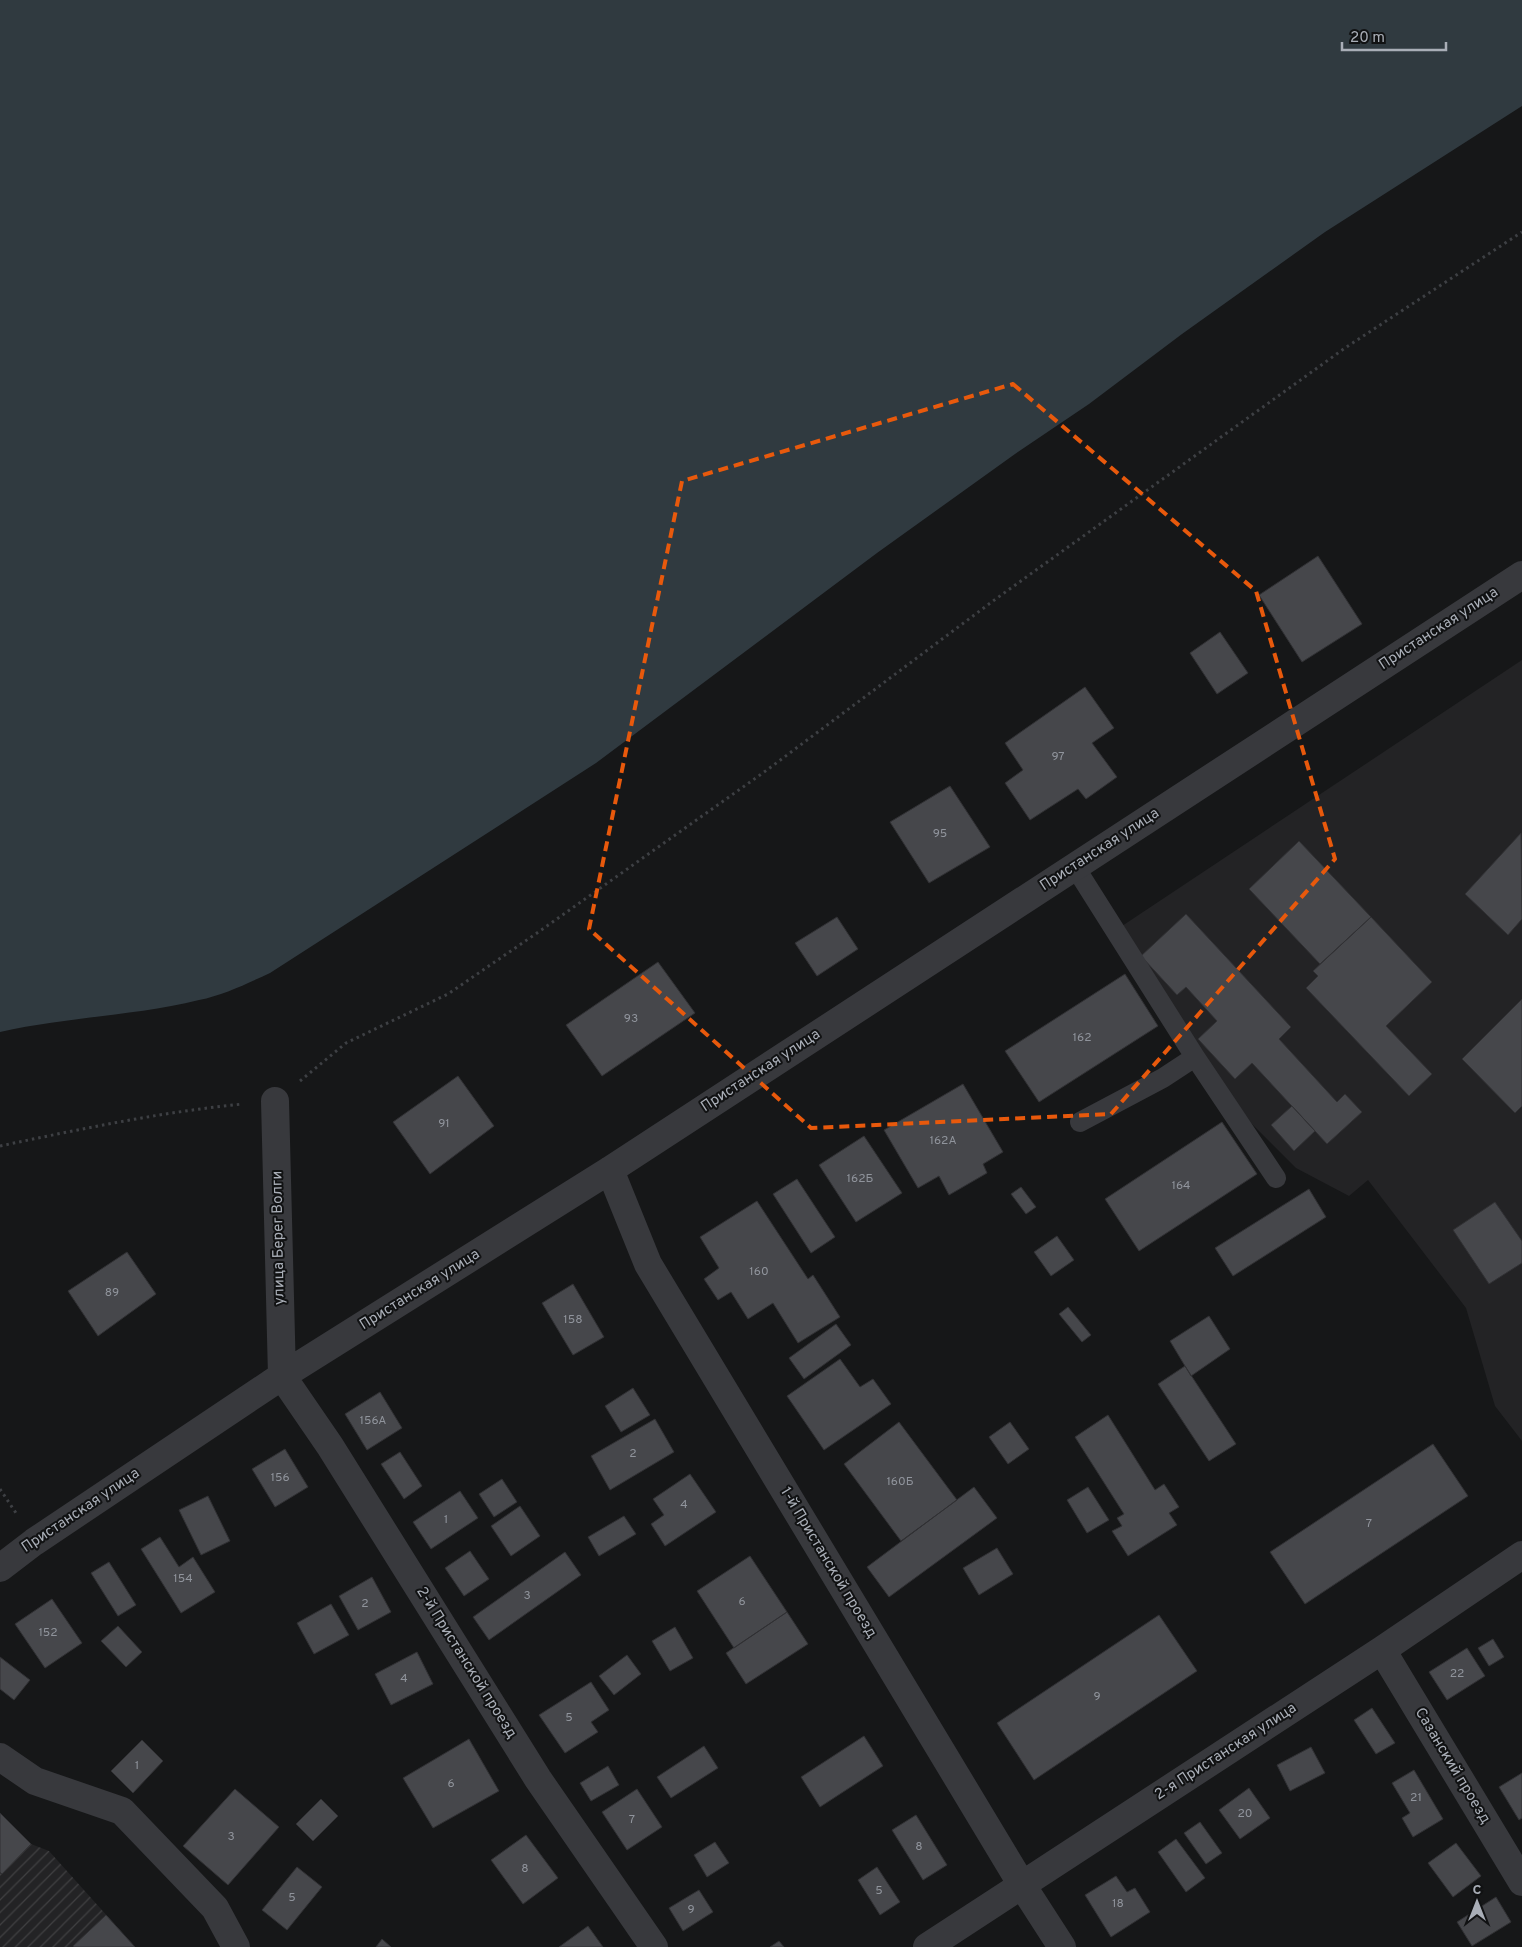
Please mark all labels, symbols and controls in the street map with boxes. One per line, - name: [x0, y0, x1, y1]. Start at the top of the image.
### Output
- scale bar: [1342, 20, 1446, 52]
- text: 20 m: [1350, 29, 1385, 48]
- street label: Пристанская улица: [1376, 583, 1502, 675]
- house number: 97: [1051, 749, 1065, 765]
- street label: Пристанская улица: [1037, 804, 1163, 896]
- house number: 95: [933, 826, 947, 842]
- house number: 93: [624, 1011, 638, 1027]
- street label: Пристанская улица: [698, 1025, 824, 1117]
- house number: 162: [1073, 1030, 1091, 1046]
- house number: 91: [438, 1116, 450, 1132]
- house number: 162А: [929, 1133, 957, 1149]
- street label: улица Берег Волги: [268, 1171, 290, 1305]
- house number: 162Б: [847, 1171, 874, 1187]
- house number: 164: [1171, 1178, 1191, 1194]
- street label: Пристанская улица: [356, 1245, 484, 1335]
- house number: 160: [749, 1264, 769, 1280]
- house number: 89: [105, 1285, 119, 1301]
- house number: 158: [563, 1312, 583, 1328]
- house number: 156А: [359, 1413, 387, 1429]
- house number: 2: [629, 1446, 637, 1462]
- street label: Пристанская улица: [18, 1464, 144, 1558]
- house number: 156: [270, 1470, 290, 1486]
- house number: 160Б: [886, 1474, 914, 1490]
- street label: 1-й Пристанской проезд: [775, 1484, 881, 1642]
- house number: 4: [680, 1497, 688, 1513]
- house number: 1: [444, 1512, 448, 1528]
- house number: 7: [1366, 1516, 1372, 1532]
- house number: 154: [173, 1571, 193, 1587]
- street label: 2-й Пристанской проезд: [411, 1584, 521, 1743]
- house number: 3: [523, 1588, 531, 1604]
- house number: 6: [738, 1594, 746, 1610]
- house number: 2: [361, 1596, 369, 1612]
- house number: 152: [38, 1625, 58, 1641]
- house number: 22: [1450, 1666, 1464, 1682]
- house number: 4: [400, 1671, 408, 1687]
- house number: 9: [1093, 1689, 1101, 1705]
- street label: 2-я Пристанская улица: [1152, 1699, 1300, 1805]
- street label: Сазанский проезд: [1410, 1704, 1494, 1828]
- house number: 5: [565, 1710, 573, 1726]
- house number: 1: [135, 1758, 139, 1774]
- house number: 6: [447, 1776, 455, 1792]
- house number: 21: [1410, 1790, 1422, 1806]
- house number: 20: [1237, 1806, 1253, 1822]
- house number: 7: [629, 1812, 635, 1828]
- house number: 3: [227, 1829, 235, 1845]
- house number: 8: [915, 1839, 923, 1855]
- house number: 8: [521, 1861, 529, 1877]
- north arrow: [1452, 1877, 1502, 1927]
- text: С: [1473, 1882, 1482, 1899]
- house number: 5: [875, 1883, 883, 1899]
- house number: 5: [288, 1890, 296, 1906]
- house number: 18: [1112, 1896, 1124, 1912]
- house number: 9: [687, 1902, 695, 1918]

